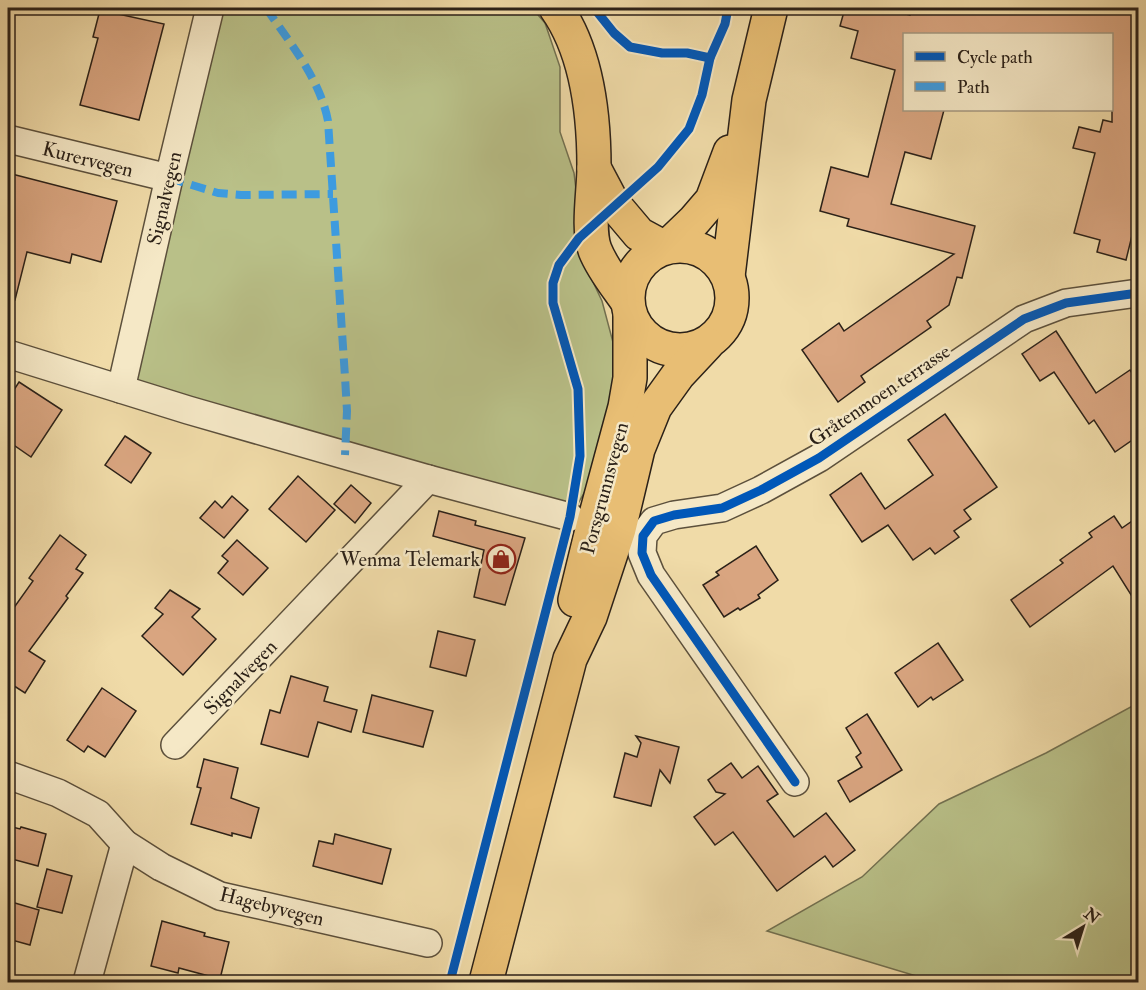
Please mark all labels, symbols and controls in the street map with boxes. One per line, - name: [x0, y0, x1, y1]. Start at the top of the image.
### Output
- legend: [903, 33, 1113, 111]
- text: Cycle path: [957, 46, 1033, 69]
- text: Path: [957, 76, 990, 99]
- street label: Kurervegen: [40, 136, 136, 183]
- street label: Signalvegen: [142, 149, 187, 247]
- street label: Gråtenmoen terrasse: [804, 339, 955, 452]
- street label: Porsgrunnsvegen: [575, 419, 634, 557]
- shop icon: Wenma Telemark: [485, 543, 517, 575]
- place label: Wenma Telemark: [339, 547, 480, 572]
- street label: Signalvegen: [198, 634, 282, 720]
- street label: Hagebyvegen: [217, 881, 327, 932]
- north arrow: [1053, 897, 1113, 957]
- text: N: [1079, 903, 1104, 929]

